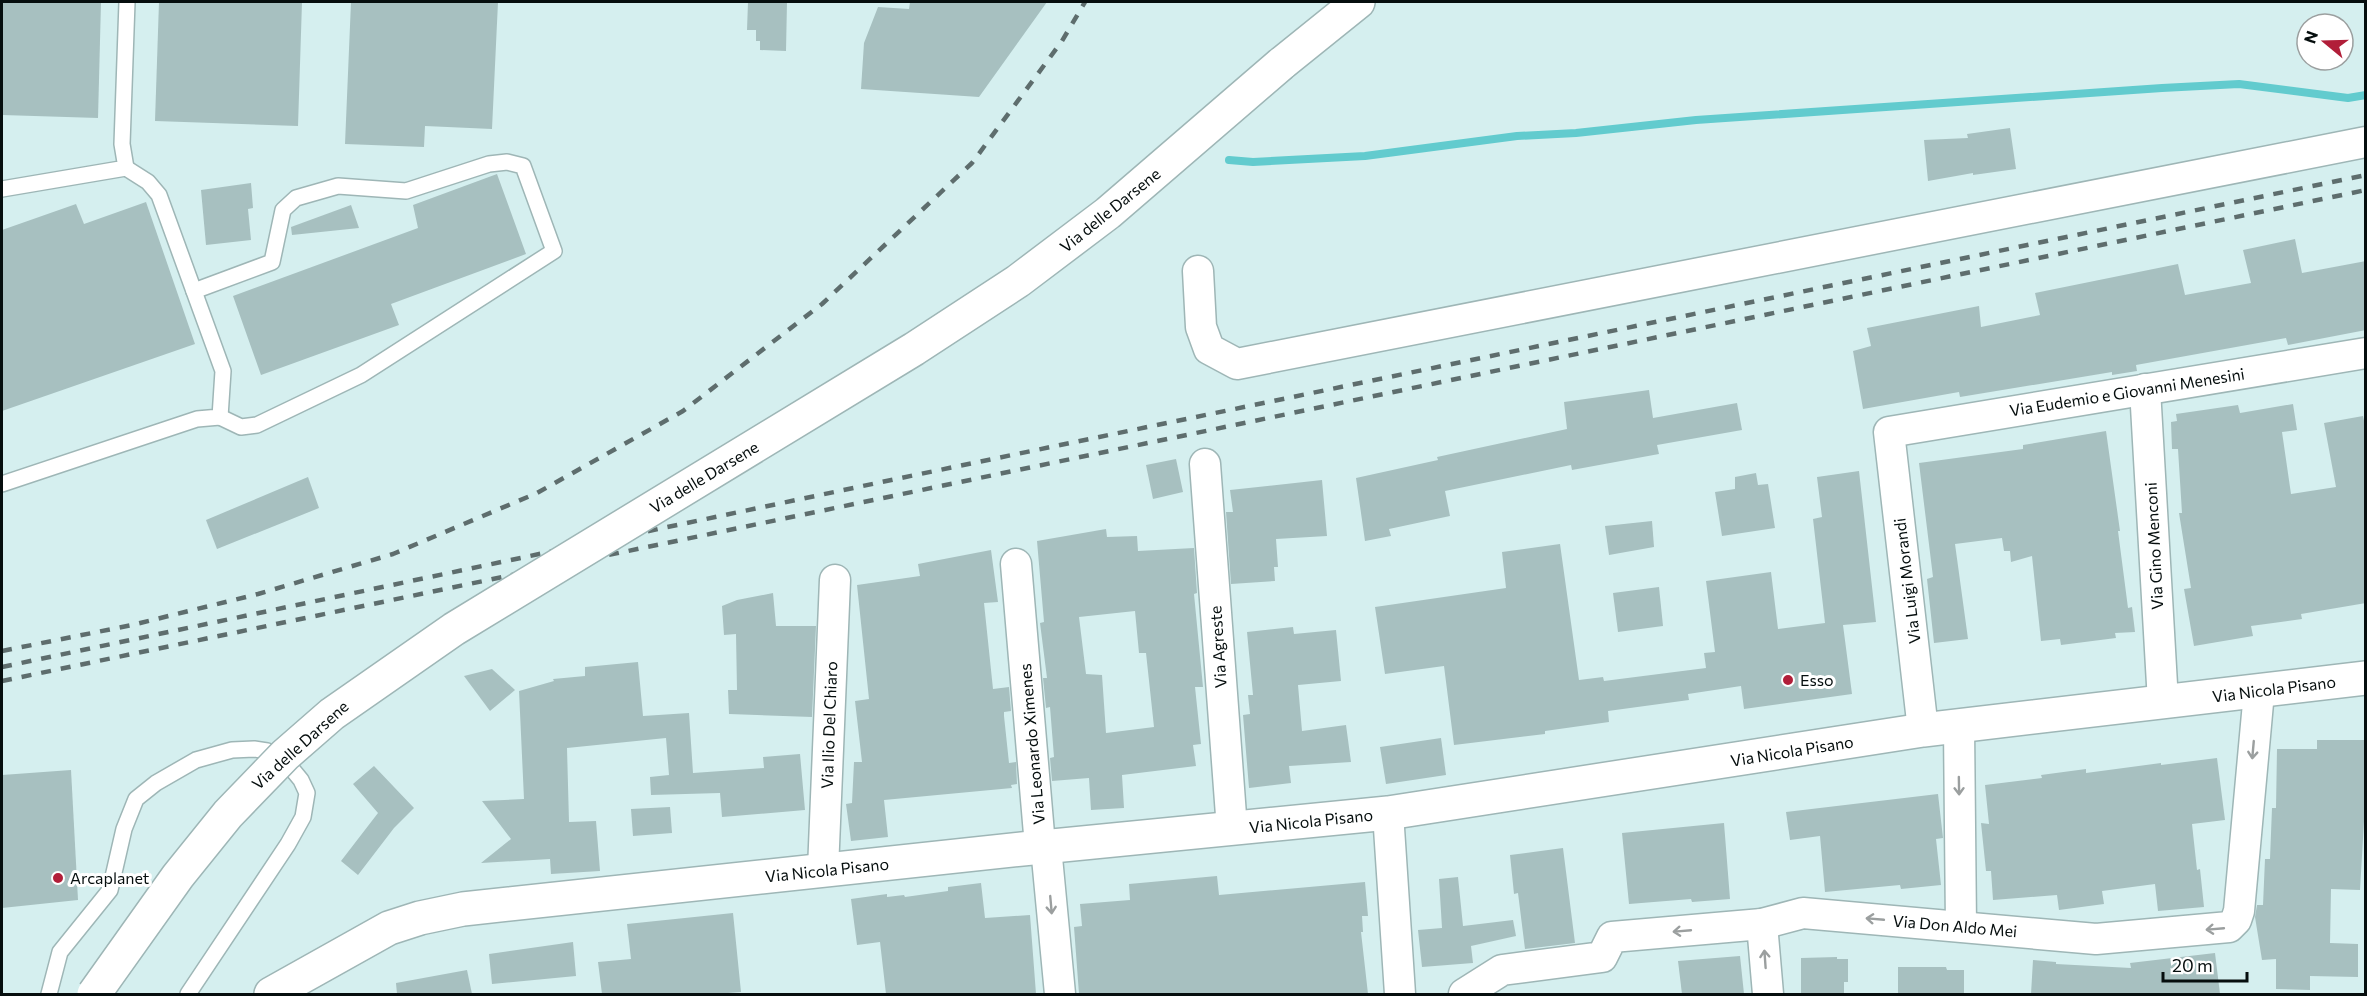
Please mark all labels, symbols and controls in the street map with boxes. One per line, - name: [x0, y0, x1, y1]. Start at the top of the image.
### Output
- north arrow: [2295, 12, 2355, 72]
- text: N: [2299, 28, 2321, 46]
- street label: Via delle Darsene: [1056, 163, 1164, 256]
- street label: Via Eudemio e Giovanni Menesini: [2008, 364, 2246, 419]
- street label: Via delle Darsene: [646, 437, 762, 517]
- street label: Via Gino Menconi: [2141, 482, 2166, 610]
- street label: Via Luigi Morandi: [1889, 517, 1924, 645]
- street label: Via Agreste: [1205, 605, 1230, 689]
- street label: Via Ilio Del Chiaro: [817, 661, 840, 789]
- street label: Via Leonardo Ximenes: [1015, 663, 1048, 825]
- place label: Esso: [1800, 670, 1834, 689]
- street label: Via Nicola Pisano: [2211, 672, 2337, 706]
- marker: Esso: [1781, 673, 1795, 687]
- street label: Via delle Darsene: [247, 696, 352, 793]
- street label: Via Nicola Pisano: [1729, 731, 1855, 770]
- one-way arrow: [2248, 739, 2259, 759]
- one-way arrow: [1954, 775, 1965, 795]
- street label: Via Nicola Pisano: [1248, 805, 1374, 836]
- street label: Via Nicola Pisano: [764, 854, 890, 885]
- place label: Arcaplanet: [70, 868, 150, 887]
- marker: Arcaplanet: [51, 871, 65, 885]
- one-way arrow: [1046, 894, 1057, 914]
- street label: Via Don Aldo Mei: [1892, 911, 2018, 940]
- one-way arrow: [1865, 913, 1885, 924]
- one-way arrow: [2206, 924, 2226, 935]
- one-way arrow: [1672, 926, 1692, 937]
- scale bar: [2163, 945, 2247, 983]
- one-way arrow: [1760, 950, 1771, 969]
- text: 20 m: [2172, 954, 2213, 976]

